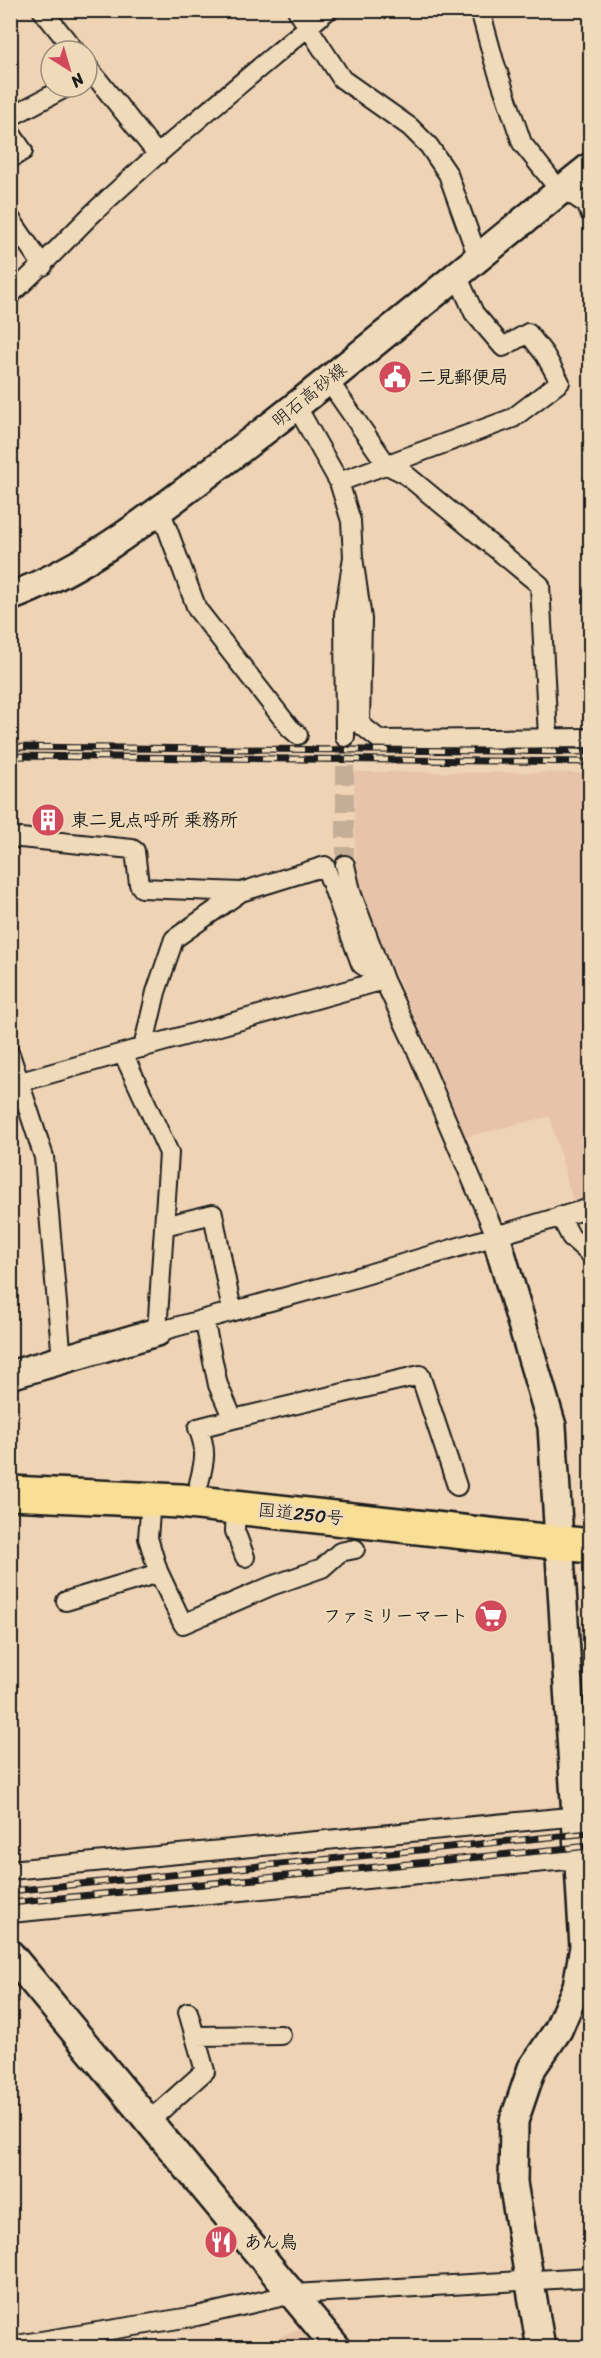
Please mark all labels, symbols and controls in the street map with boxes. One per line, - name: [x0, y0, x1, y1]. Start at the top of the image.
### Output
- north arrow: [39, 39, 99, 99]
- text: N: [64, 65, 92, 96]
- street label: 明石高砂線: [264, 354, 354, 436]
- public building icon: 二見郵便局: [377, 359, 413, 395]
- place label: 二見郵便局: [418, 361, 508, 393]
- building icon: 東二見点呼所 乗務所: [30, 802, 66, 838]
- place label: 東二見点呼所 乗務所: [71, 804, 238, 836]
- street label: 国道250号: [256, 1494, 346, 1534]
- supermarket icon: ファミリーマート: [473, 1598, 509, 1634]
- place label: ファミリーマート: [323, 1600, 468, 1632]
- restaurant icon: あん鳥: [203, 2224, 239, 2260]
- place label: あん鳥: [244, 2226, 298, 2258]

